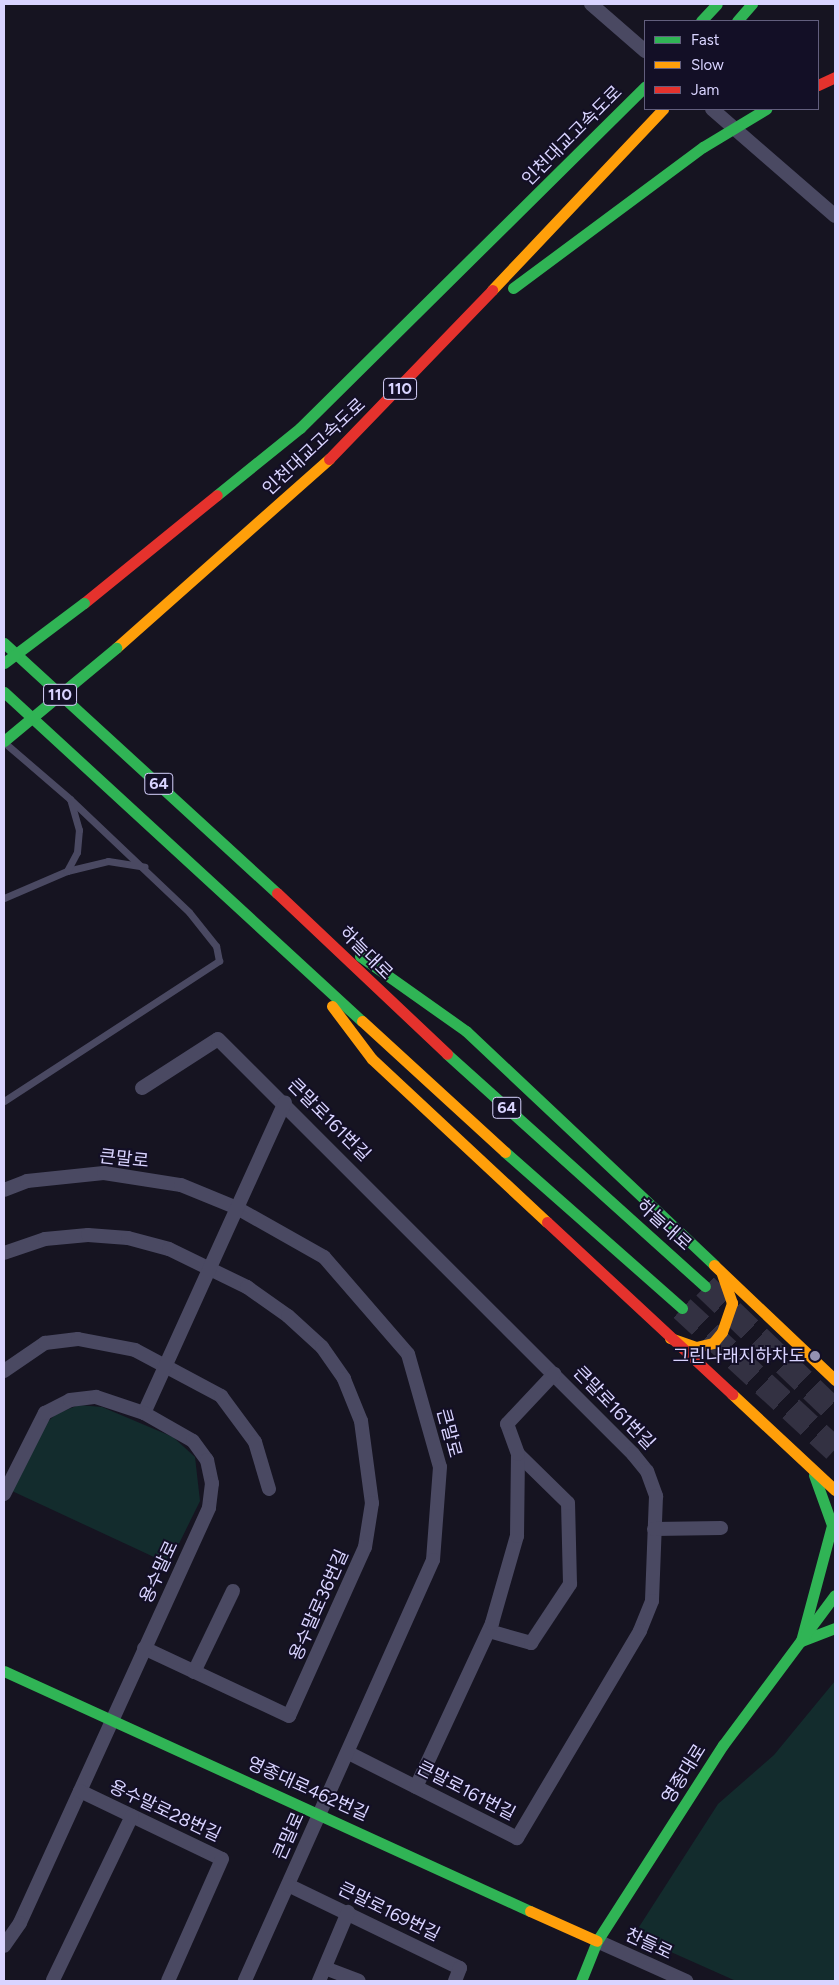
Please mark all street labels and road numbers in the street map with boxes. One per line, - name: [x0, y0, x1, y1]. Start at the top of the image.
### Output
- street label: 인천대교고속도로: [518, 82, 626, 190]
- road number: 110: [382, 376, 418, 402]
- street label: 인천대교고속도로: [258, 394, 370, 500]
- road number: 110: [42, 682, 78, 708]
- road number: 64: [144, 771, 174, 798]
- street label: 하늘대로: [335, 922, 397, 984]
- street label: 큰말로161번길: [283, 1074, 375, 1166]
- road number: 64: [492, 1094, 522, 1122]
- street label: 큰말로: [98, 1146, 150, 1172]
- street label: 하늘대로: [632, 1195, 696, 1255]
- street label: 큰말로161번길: [569, 1362, 659, 1454]
- street label: 큰말로: [432, 1406, 466, 1460]
- street label: 용수말로: [135, 1537, 183, 1607]
- street label: 용수말로36번길: [285, 1546, 353, 1664]
- street label: 영종대로: [657, 1740, 711, 1808]
- street label: 영종대로462번길: [244, 1753, 372, 1825]
- street label: 큰말로161번길: [413, 1757, 519, 1825]
- street label: 용수말로28번길: [106, 1776, 224, 1846]
- street label: 큰말로: [269, 1809, 309, 1863]
- street label: 큰말로169번길: [335, 1878, 443, 1946]
- street label: 찬들로: [622, 1924, 676, 1964]

